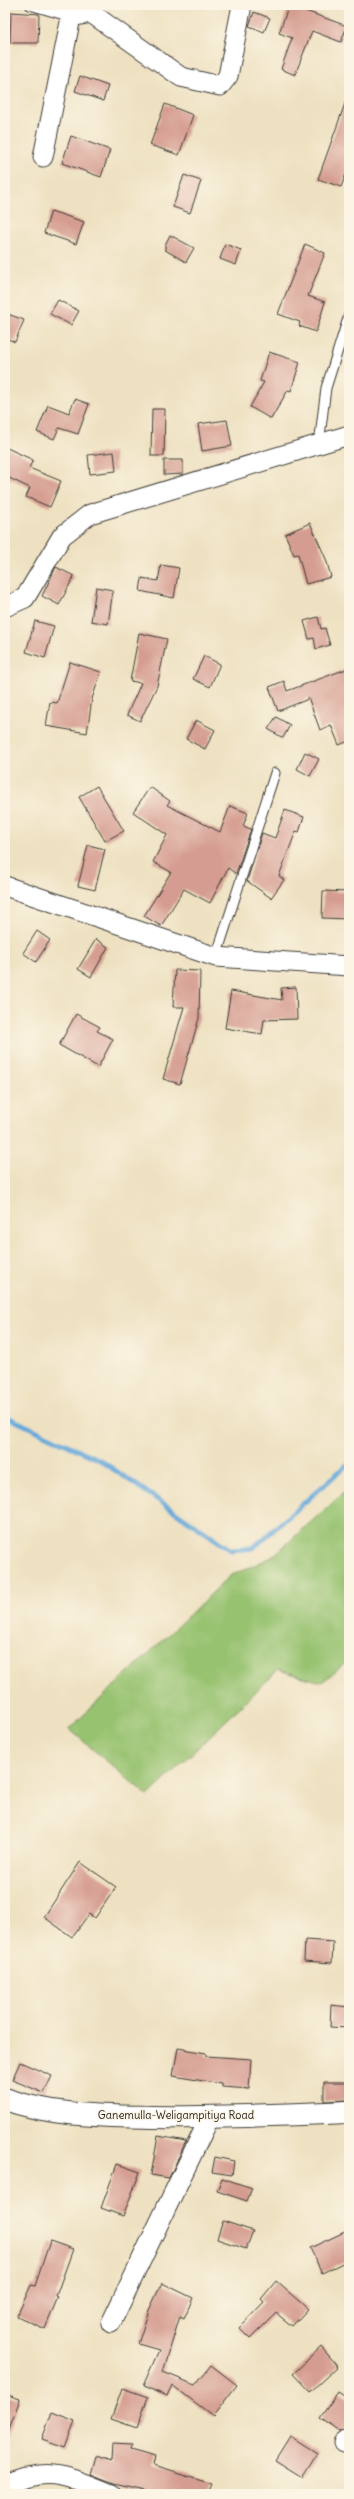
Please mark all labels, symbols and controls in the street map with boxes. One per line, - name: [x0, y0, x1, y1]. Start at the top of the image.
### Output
- street label: Ganemulla-Weligampitiya Road: [98, 2108, 255, 2122]

